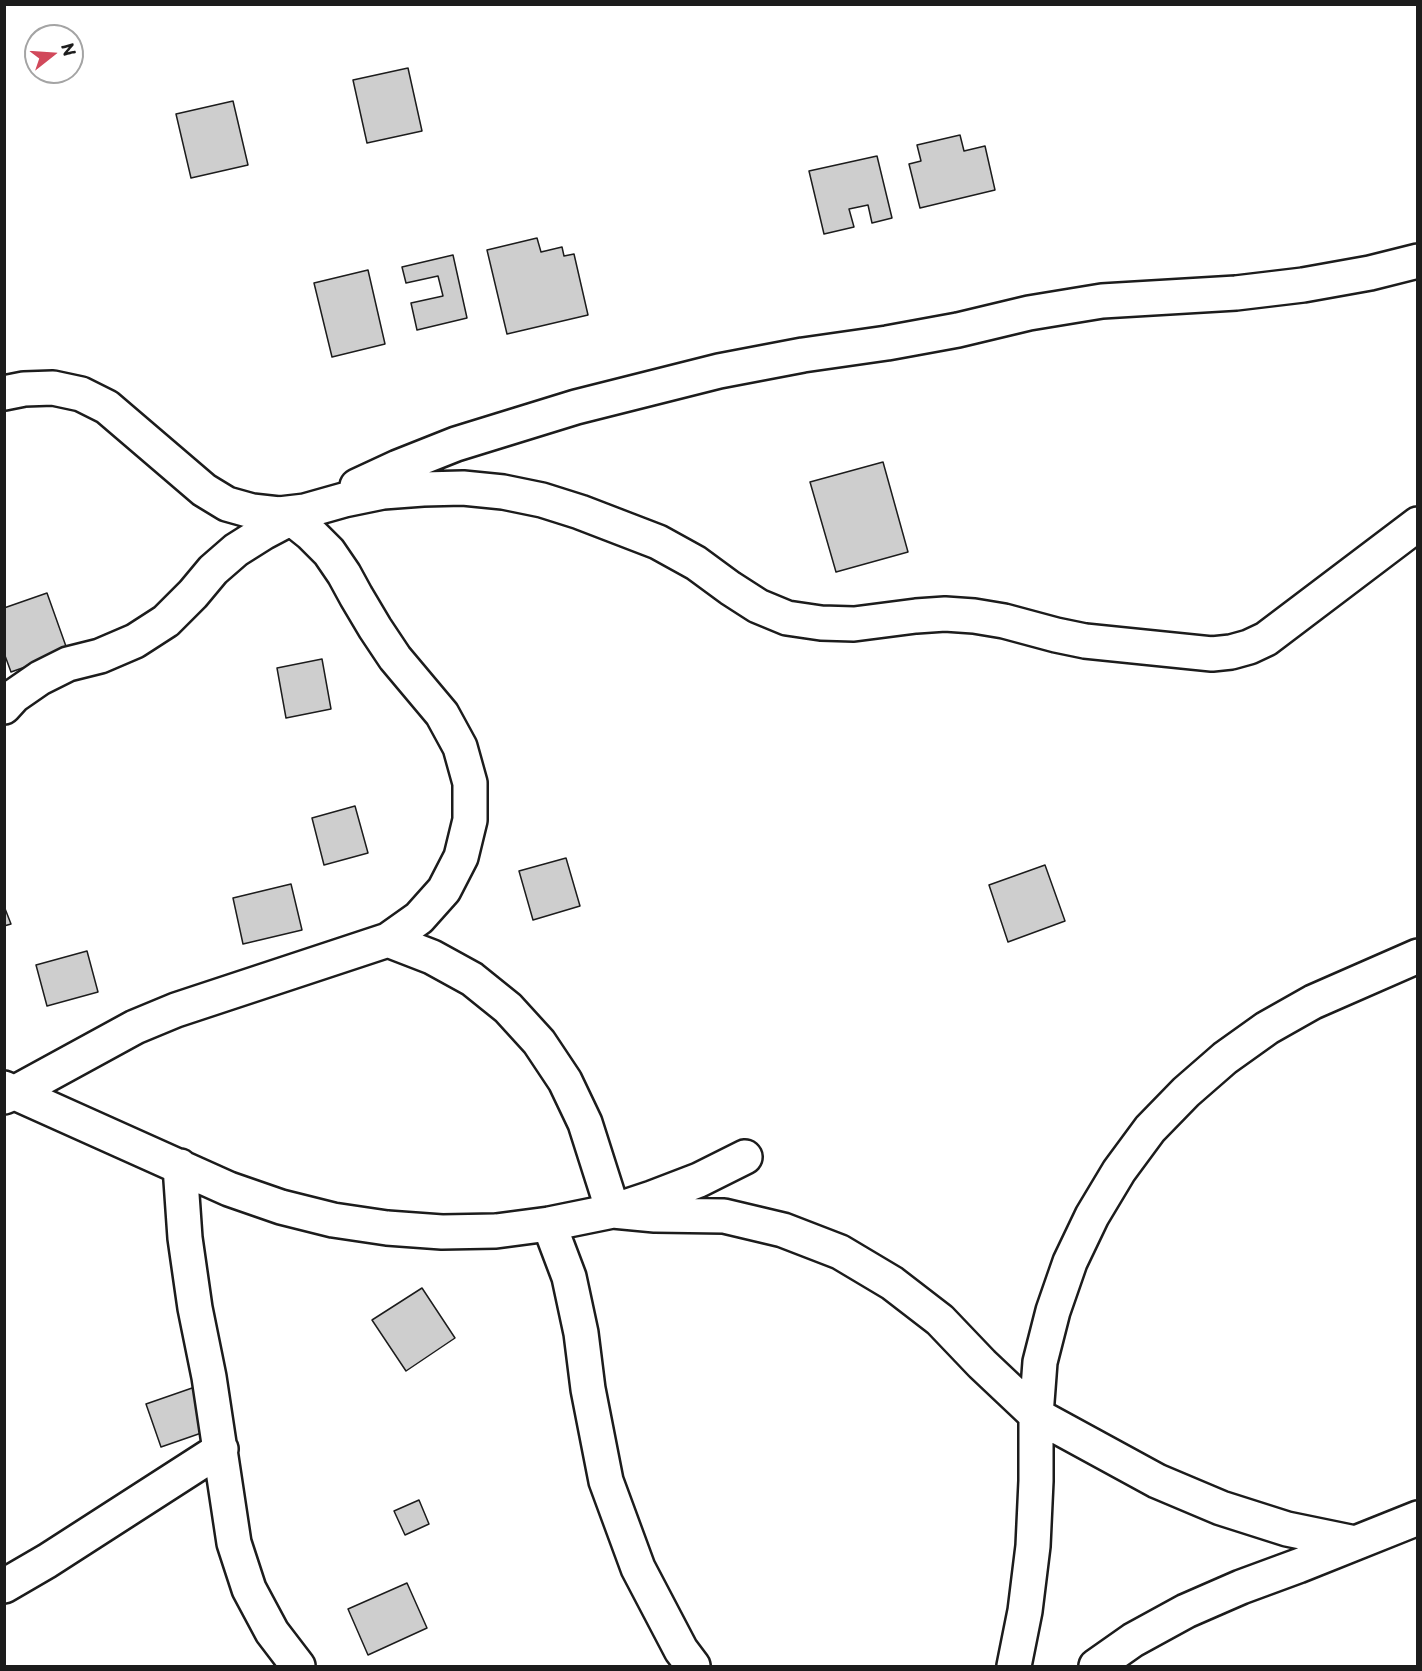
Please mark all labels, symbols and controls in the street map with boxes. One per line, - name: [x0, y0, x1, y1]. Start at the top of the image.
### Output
- north arrow: [24, 24, 84, 84]
- text: N: [56, 40, 83, 59]

